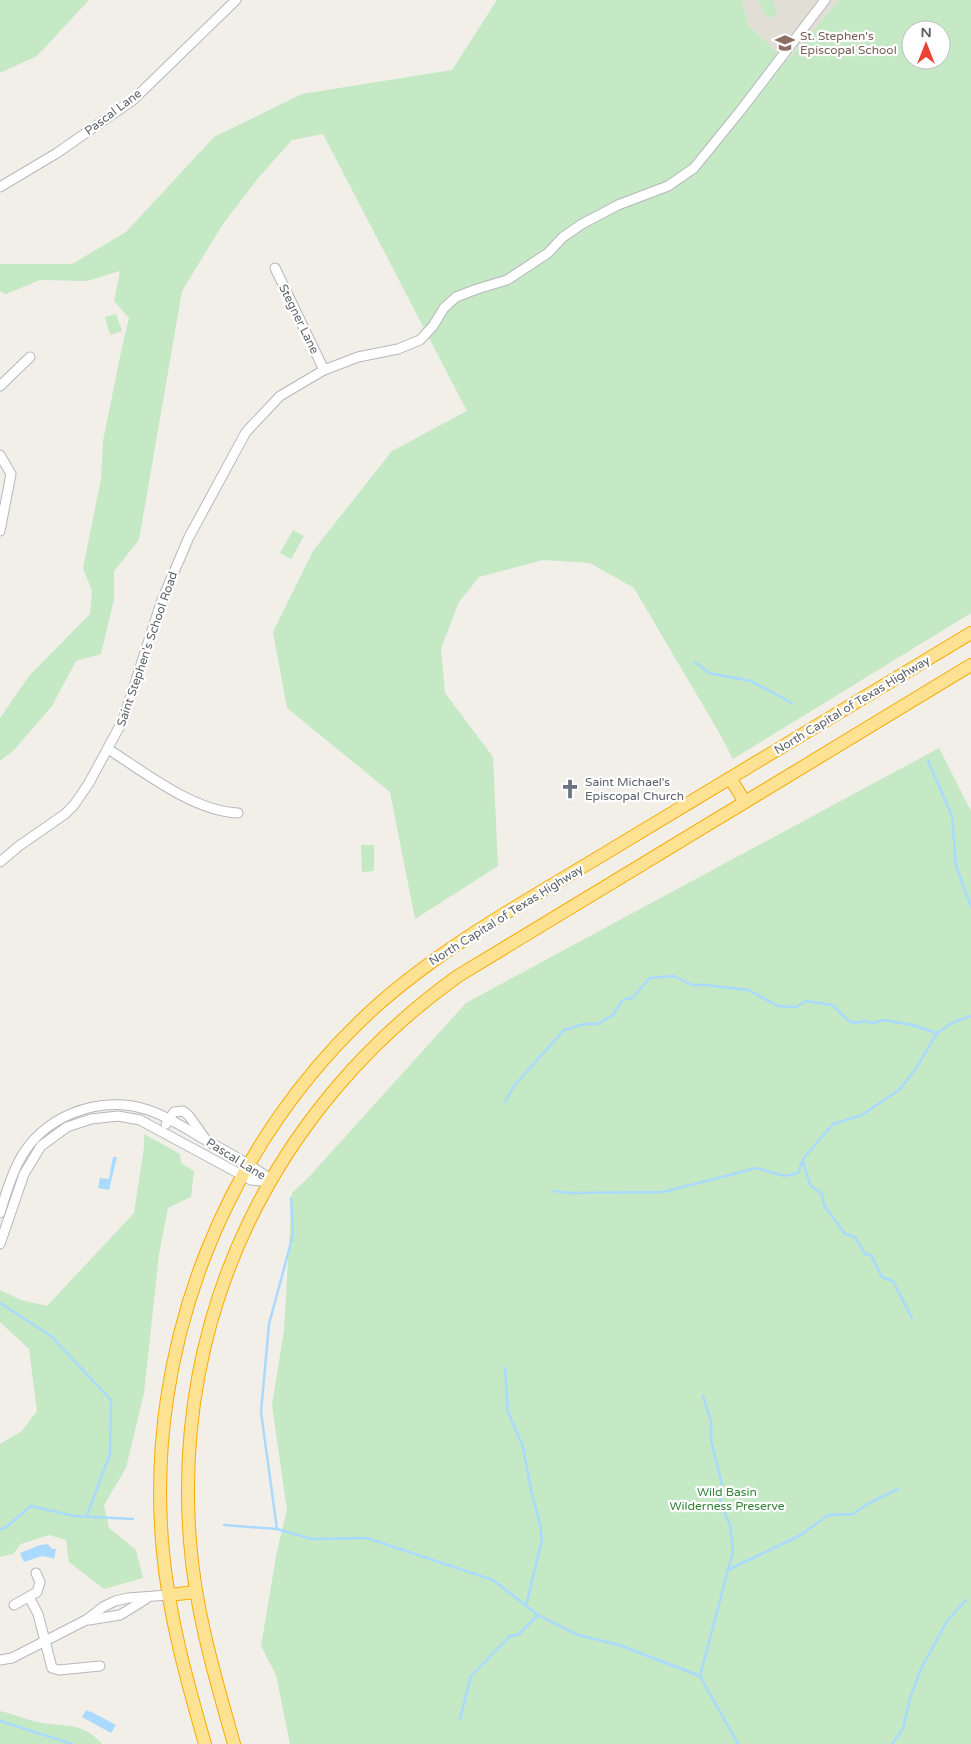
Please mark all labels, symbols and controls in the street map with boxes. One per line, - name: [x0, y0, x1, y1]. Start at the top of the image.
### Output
- north arrow: [901, 20, 951, 70]
- text: N: [920, 24, 932, 41]
- place label: St. Stephen's Episcopal School: [800, 29, 897, 57]
- school or university icon: St. Stephen's Episcopal School: [774, 32, 796, 54]
- street label: Pascal Lane: [82, 86, 144, 138]
- street label: Stegner Lane: [276, 282, 322, 356]
- street label: Saint Stephen's School Road: [114, 570, 180, 728]
- street label: North Capital of Texas Highway: [772, 653, 933, 757]
- place label: Saint Michael's Episcopal Church: [585, 775, 684, 803]
- church icon: Saint Michael's Episcopal Church: [559, 778, 581, 800]
- street label: North Capital of Texas Highway: [426, 861, 586, 968]
- street label: Pascal Lane: [204, 1135, 268, 1183]
- park label: Wild Basin Wilderness Preserve: [669, 1485, 785, 1513]

